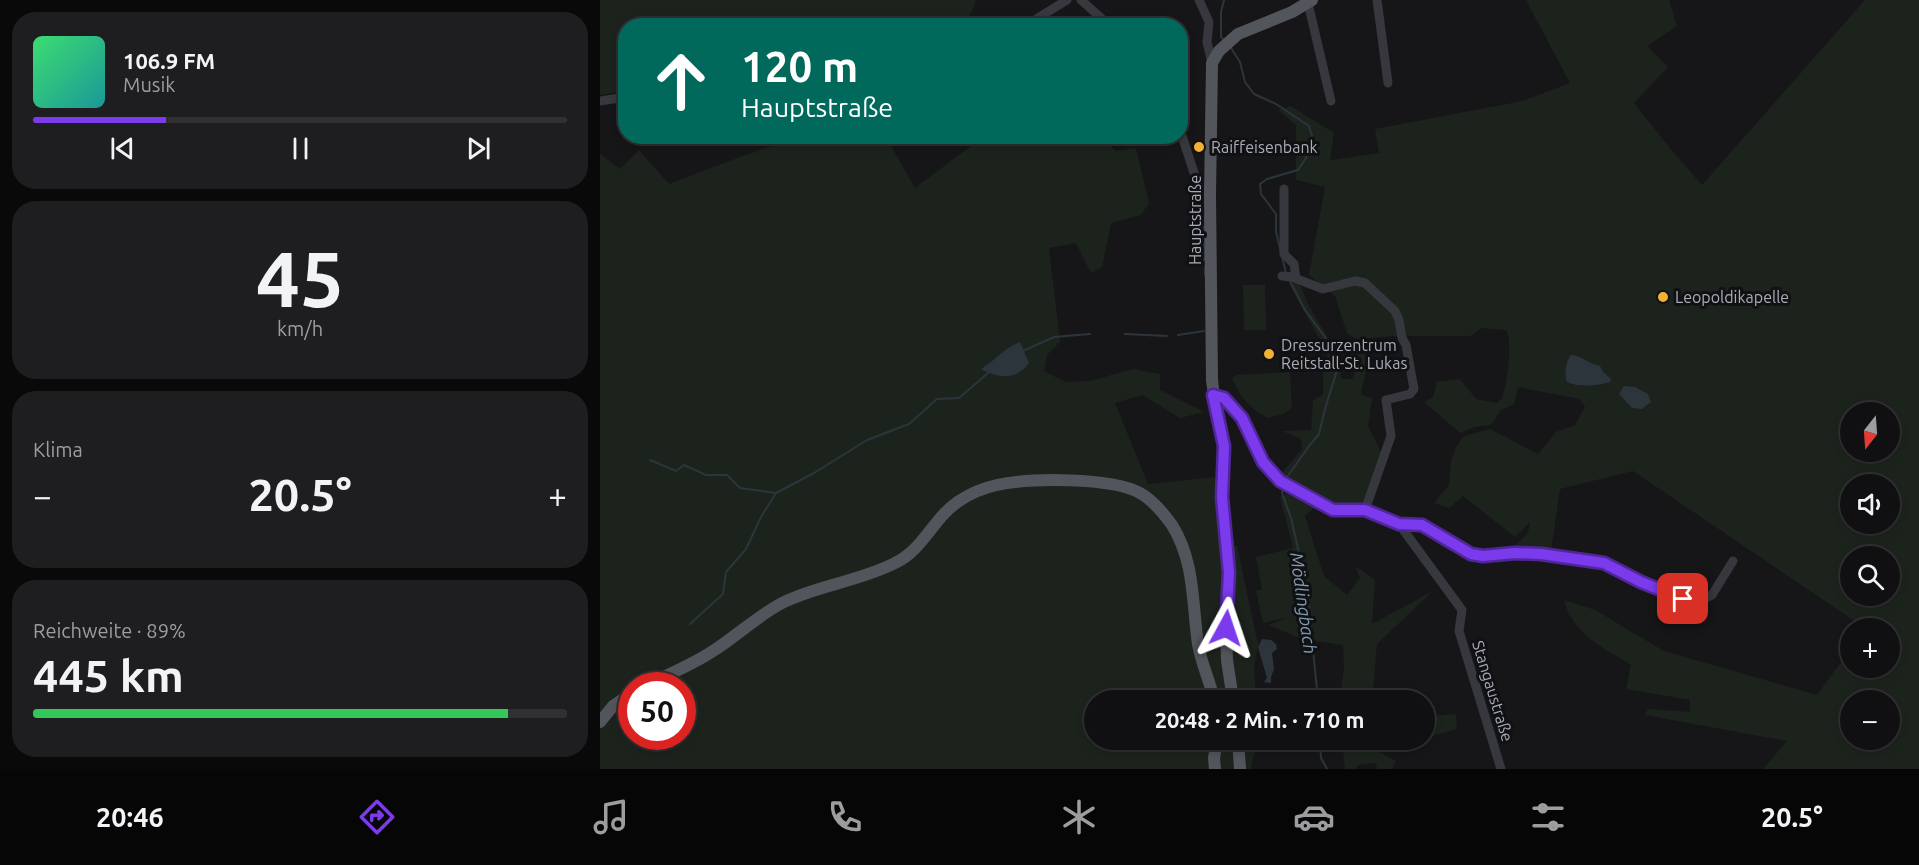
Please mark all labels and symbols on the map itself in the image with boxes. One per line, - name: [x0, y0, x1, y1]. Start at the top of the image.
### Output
- place label: Raiffeisenbank: [1211, 138, 1318, 156]
- marker: Raiffeisenbank: [1192, 140, 1206, 154]
- street label: Hauptstraße: [1186, 175, 1204, 265]
- place label: Leopoldikapelle: [1675, 288, 1789, 306]
- marker: Leopoldikapelle: [1656, 290, 1670, 304]
- place label: Dressurzentrum Reitstall-St. Lukas: [1281, 336, 1407, 372]
- marker: Dressurzentrum Reitstall-St. Lukas: [1262, 347, 1276, 361]
- north arrow: [1840, 402, 1900, 462]
- water label: Mödlingbach: [1287, 551, 1321, 655]
- pin: [1657, 573, 1708, 624]
- position arrow: [1194, 596, 1258, 660]
- street label: Stangaustraße: [1469, 638, 1517, 744]
- speed limit sign: 50: [618, 672, 696, 750]

